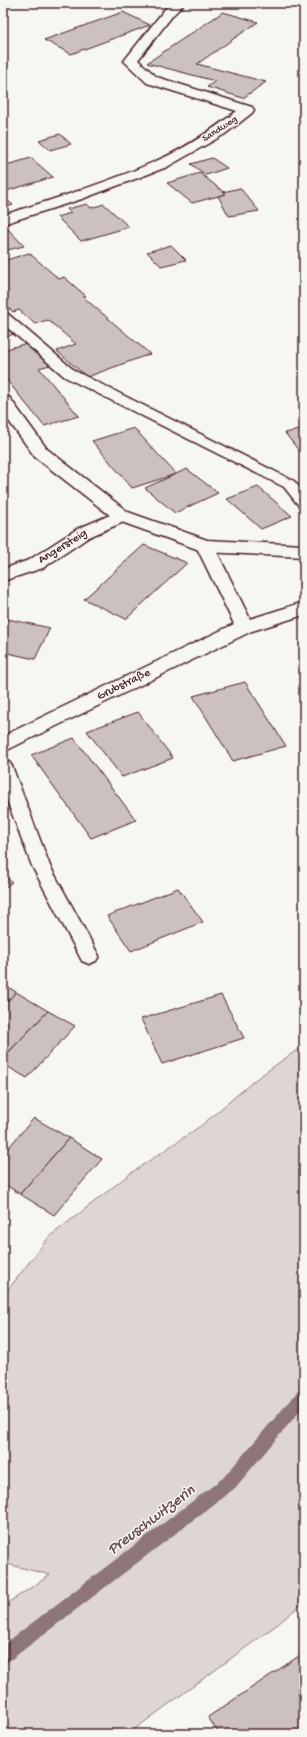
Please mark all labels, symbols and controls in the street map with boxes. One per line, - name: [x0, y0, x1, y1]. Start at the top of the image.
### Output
- street label: Sandweg: [200, 113, 240, 145]
- street label: Angersteig: [36, 526, 90, 568]
- street label: Grubstraße: [95, 666, 154, 704]
- water label: Preuschwitzerin: [105, 1482, 200, 1560]

